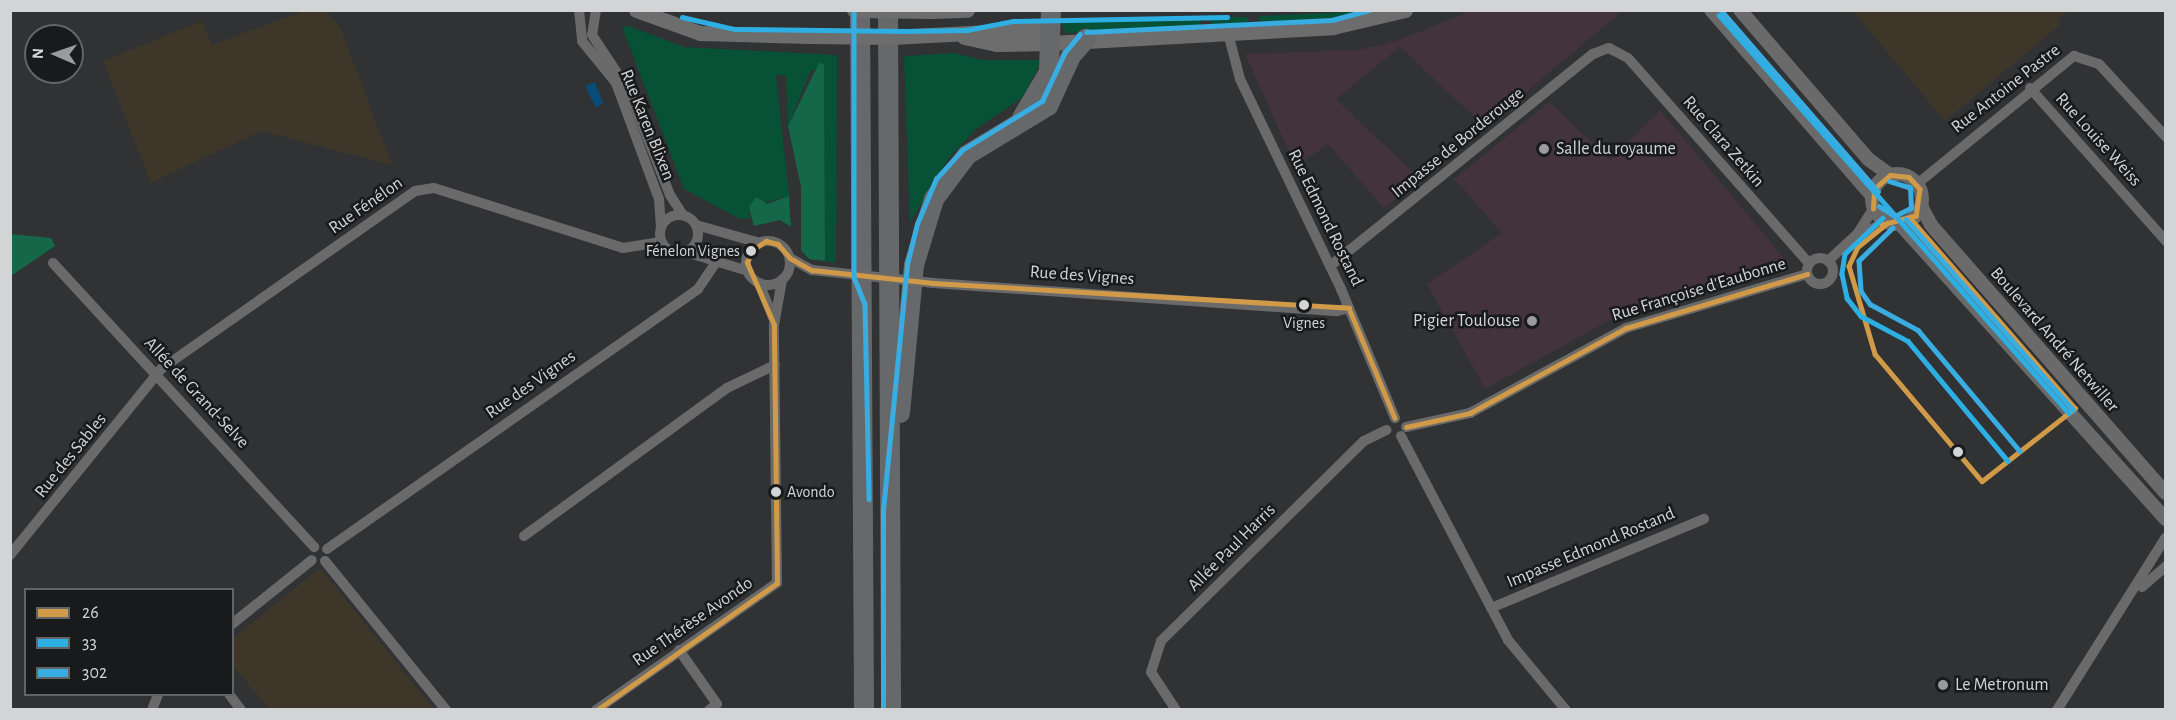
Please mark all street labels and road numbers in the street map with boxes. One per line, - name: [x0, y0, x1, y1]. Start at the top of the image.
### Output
- street label: Rue Antoine Pastre: [1947, 40, 2065, 138]
- street label: Rue Karen Blixen: [615, 66, 679, 184]
- street label: Impasse de Borderouge: [1387, 83, 1529, 203]
- street label: Rue Louise Weiss: [2050, 89, 2146, 191]
- street label: Rue Clara Zetkin: [1678, 92, 1768, 192]
- street label: Rue Edmond Rostand: [1283, 146, 1367, 290]
- street label: Rue Fénélon: [325, 173, 407, 239]
- street label: Rue Françoise d'Eaubonne: [1609, 253, 1789, 327]
- street label: Rue des Vignes: [1029, 262, 1135, 290]
- street label: Boulevard André Netwiller: [1985, 263, 2123, 417]
- street label: Allée de Grand-Selve: [139, 333, 253, 453]
- street label: Rue des Vignes: [482, 346, 580, 424]
- street label: Rue des Sables: [30, 409, 112, 503]
- street label: Allée Paul Harris: [1184, 500, 1280, 596]
- street label: Impasse Edmond Rostand: [1504, 503, 1678, 593]
- street label: Rue Thérèse Avondo: [629, 572, 757, 672]

